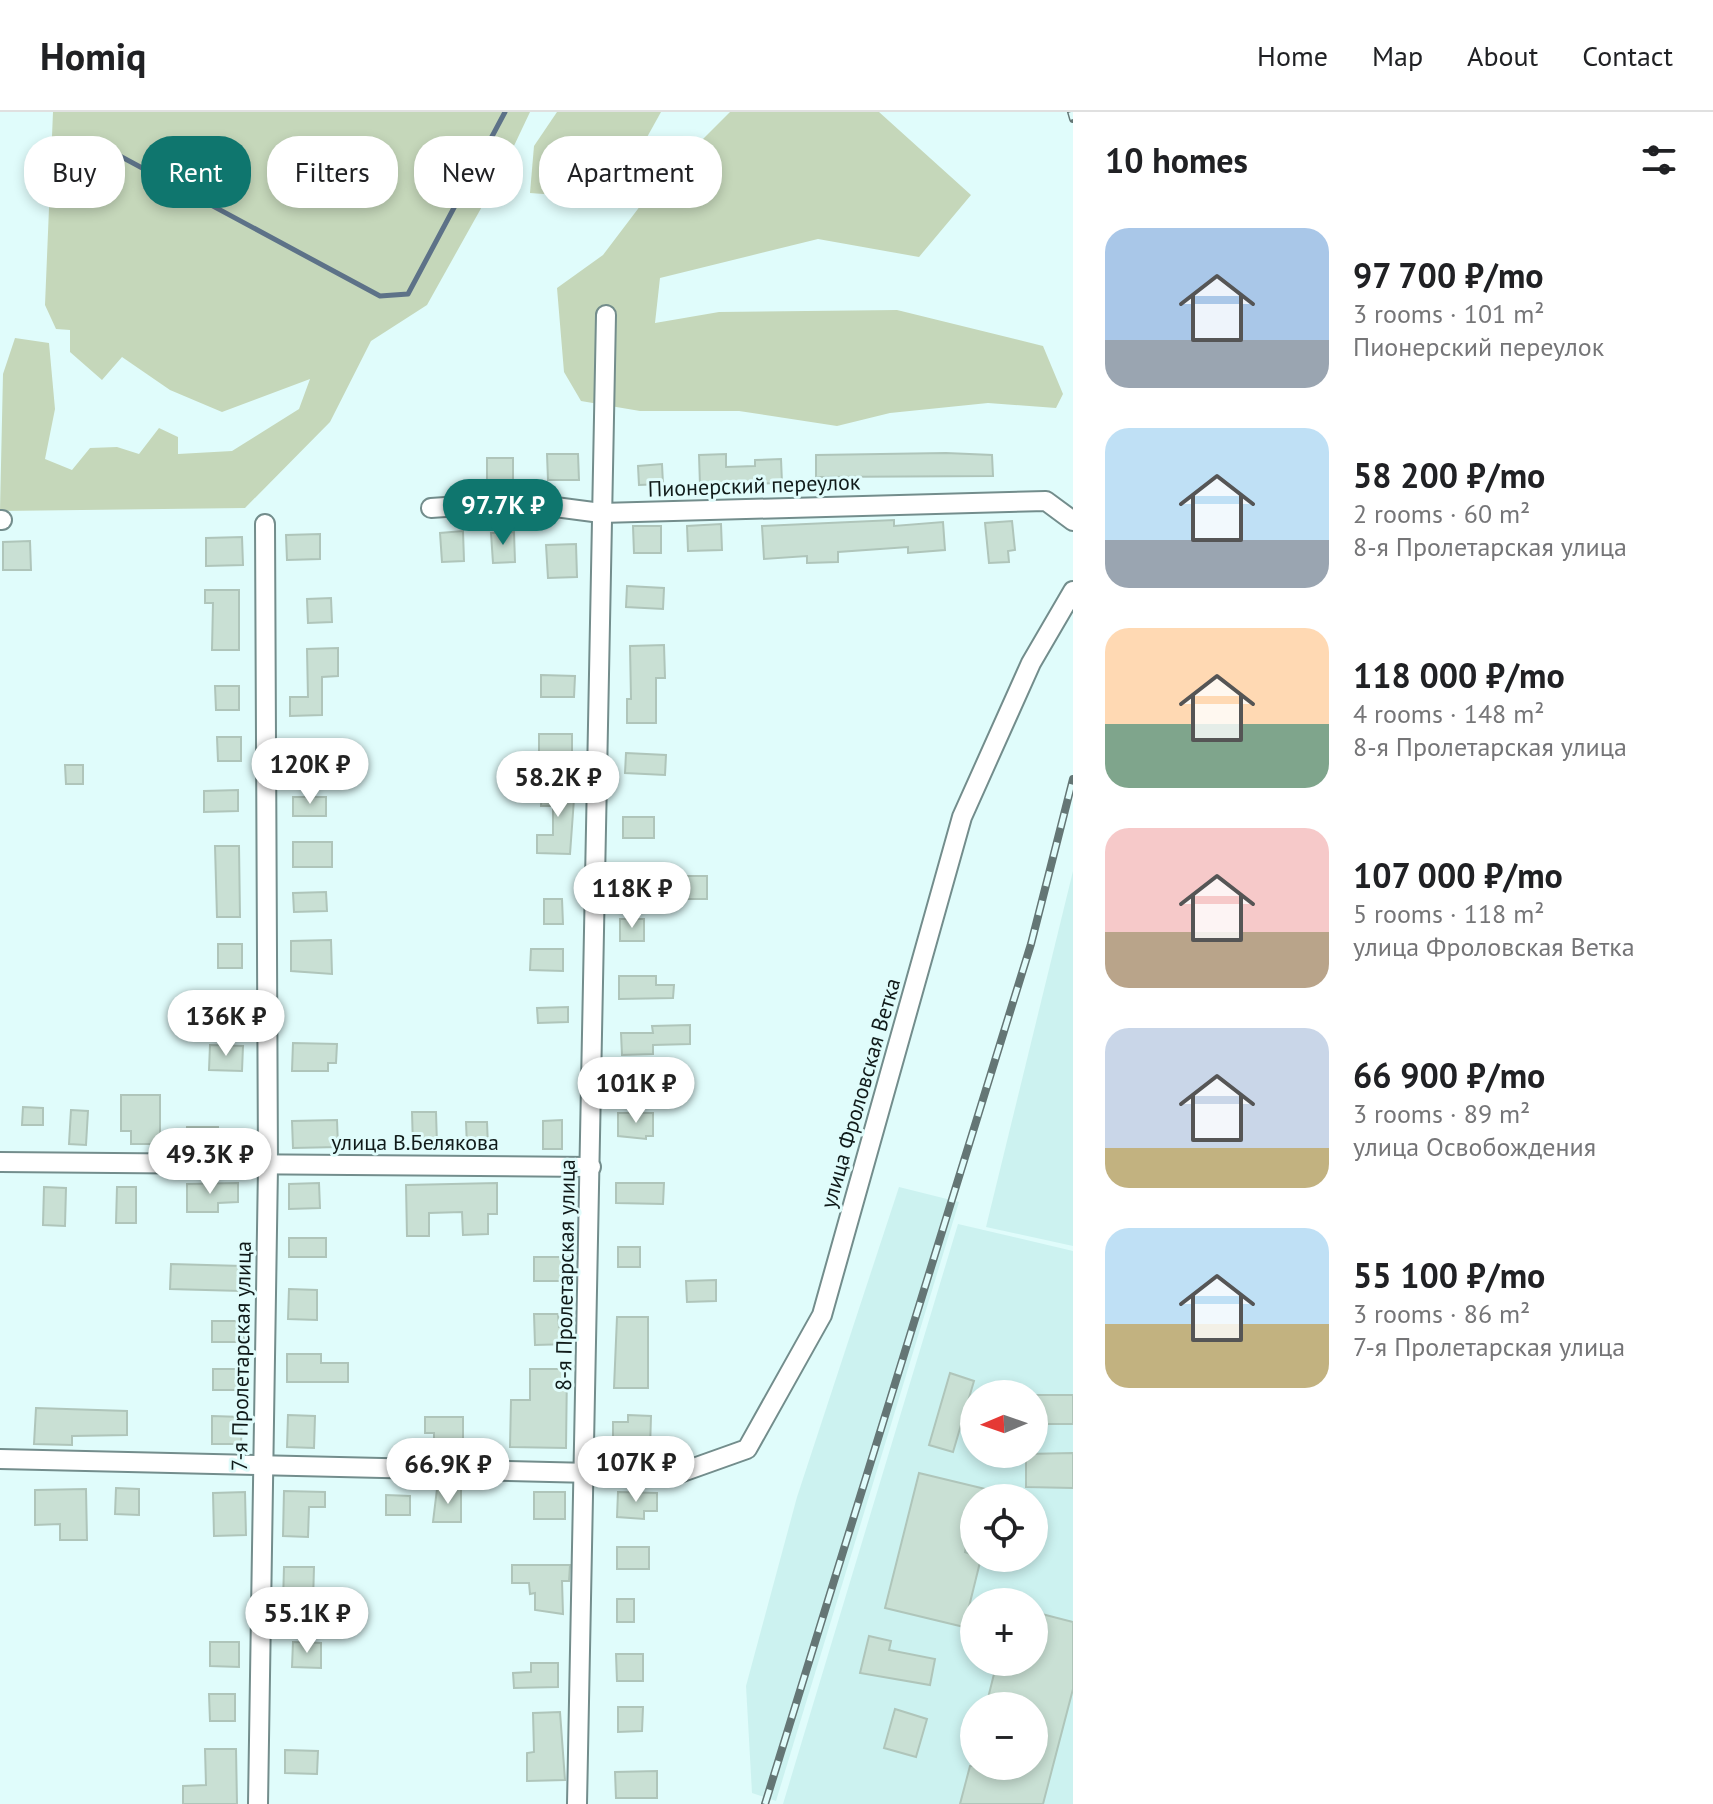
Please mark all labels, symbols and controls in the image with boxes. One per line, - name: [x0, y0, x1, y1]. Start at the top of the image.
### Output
- text: Homiq: [40, 31, 146, 80]
- text: Home: [1257, 37, 1328, 74]
- text: Map: [1372, 37, 1423, 74]
- text: About: [1467, 37, 1538, 74]
- text: Contact: [1582, 37, 1673, 74]
- chip: Buy: [24, 136, 125, 208]
- chip: Rent: [141, 136, 251, 208]
- chip: Filters: [267, 136, 398, 208]
- chip: New: [414, 136, 523, 208]
- chip: Apartment: [539, 136, 722, 208]
- text: 10 homes: [1105, 138, 1248, 182]
- icon: filters: [1637, 138, 1681, 182]
- text: 97 700 ₽/mo: [1353, 253, 1544, 297]
- icon: home: [1169, 260, 1265, 356]
- text: 3 rooms · 101 m²: [1353, 297, 1545, 330]
- text: Пионерский переулок: [1353, 330, 1604, 363]
- text: 58 200 ₽/mo: [1353, 453, 1545, 497]
- icon: home: [1169, 460, 1265, 556]
- street label: Пионерский переулок: [647, 467, 861, 503]
- pin: 97.7K ₽: [429, 479, 577, 547]
- text: 97.7K ₽: [461, 488, 545, 521]
- text: 2 rooms · 60 m²: [1353, 497, 1530, 530]
- text: 8-я Пролетарская улица: [1353, 530, 1627, 563]
- text: 118 000 ₽/mo: [1353, 653, 1565, 697]
- icon: home: [1169, 660, 1265, 756]
- text: 4 rooms · 148 m²: [1353, 697, 1545, 730]
- text: 8-я Пролетарская улица: [1353, 730, 1627, 763]
- pin: 120K ₽: [245, 738, 375, 806]
- text: 120K ₽: [270, 747, 350, 780]
- pin: 58.2K ₽: [484, 751, 632, 819]
- text: 58.2K ₽: [514, 760, 602, 793]
- text: 107 000 ₽/mo: [1353, 853, 1563, 897]
- icon: home: [1169, 860, 1265, 956]
- pin: 118K ₽: [567, 862, 697, 930]
- text: 118K ₽: [592, 871, 672, 904]
- text: 5 rooms · 118 m²: [1353, 897, 1545, 930]
- text: улица Фроловская Ветка: [1353, 930, 1635, 963]
- street label: улица Фроловская Ветка: [814, 975, 906, 1211]
- pin: 136K ₽: [161, 990, 291, 1058]
- text: 136K ₽: [186, 999, 266, 1032]
- text: 66 900 ₽/mo: [1353, 1053, 1545, 1097]
- pin: 101K ₽: [571, 1057, 701, 1125]
- icon: home: [1169, 1060, 1265, 1156]
- text: 101K ₽: [596, 1066, 676, 1099]
- text: 3 rooms · 89 m²: [1353, 1097, 1530, 1130]
- pin: 49.3K ₽: [136, 1128, 284, 1196]
- street label: улица В.Белякова: [331, 1128, 499, 1156]
- text: улица Освобождения: [1353, 1130, 1596, 1163]
- text: 49.3K ₽: [166, 1137, 254, 1170]
- street label: 8-я Пролетарская улица: [549, 1159, 581, 1391]
- street label: 7-я Пролетарская улица: [225, 1241, 257, 1471]
- text: 55 100 ₽/mo: [1353, 1253, 1545, 1297]
- icon: home: [1169, 1260, 1265, 1356]
- text: 3 rooms · 86 m²: [1353, 1297, 1530, 1330]
- text: 7-я Пролетарская улица: [1353, 1330, 1625, 1363]
- north arrow: [960, 1380, 1048, 1468]
- map controls: [960, 1380, 1048, 1780]
- pin: 107K ₽: [571, 1436, 701, 1504]
- pin: 66.9K ₽: [374, 1438, 522, 1506]
- text: 107K ₽: [596, 1445, 676, 1478]
- text: 66.9K ₽: [404, 1447, 492, 1480]
- button: locate: [960, 1484, 1048, 1572]
- pin: 55.1K ₽: [233, 1587, 381, 1655]
- button: +: [960, 1588, 1048, 1676]
- text: 55.1K ₽: [263, 1596, 351, 1629]
- button: −: [960, 1692, 1048, 1780]

